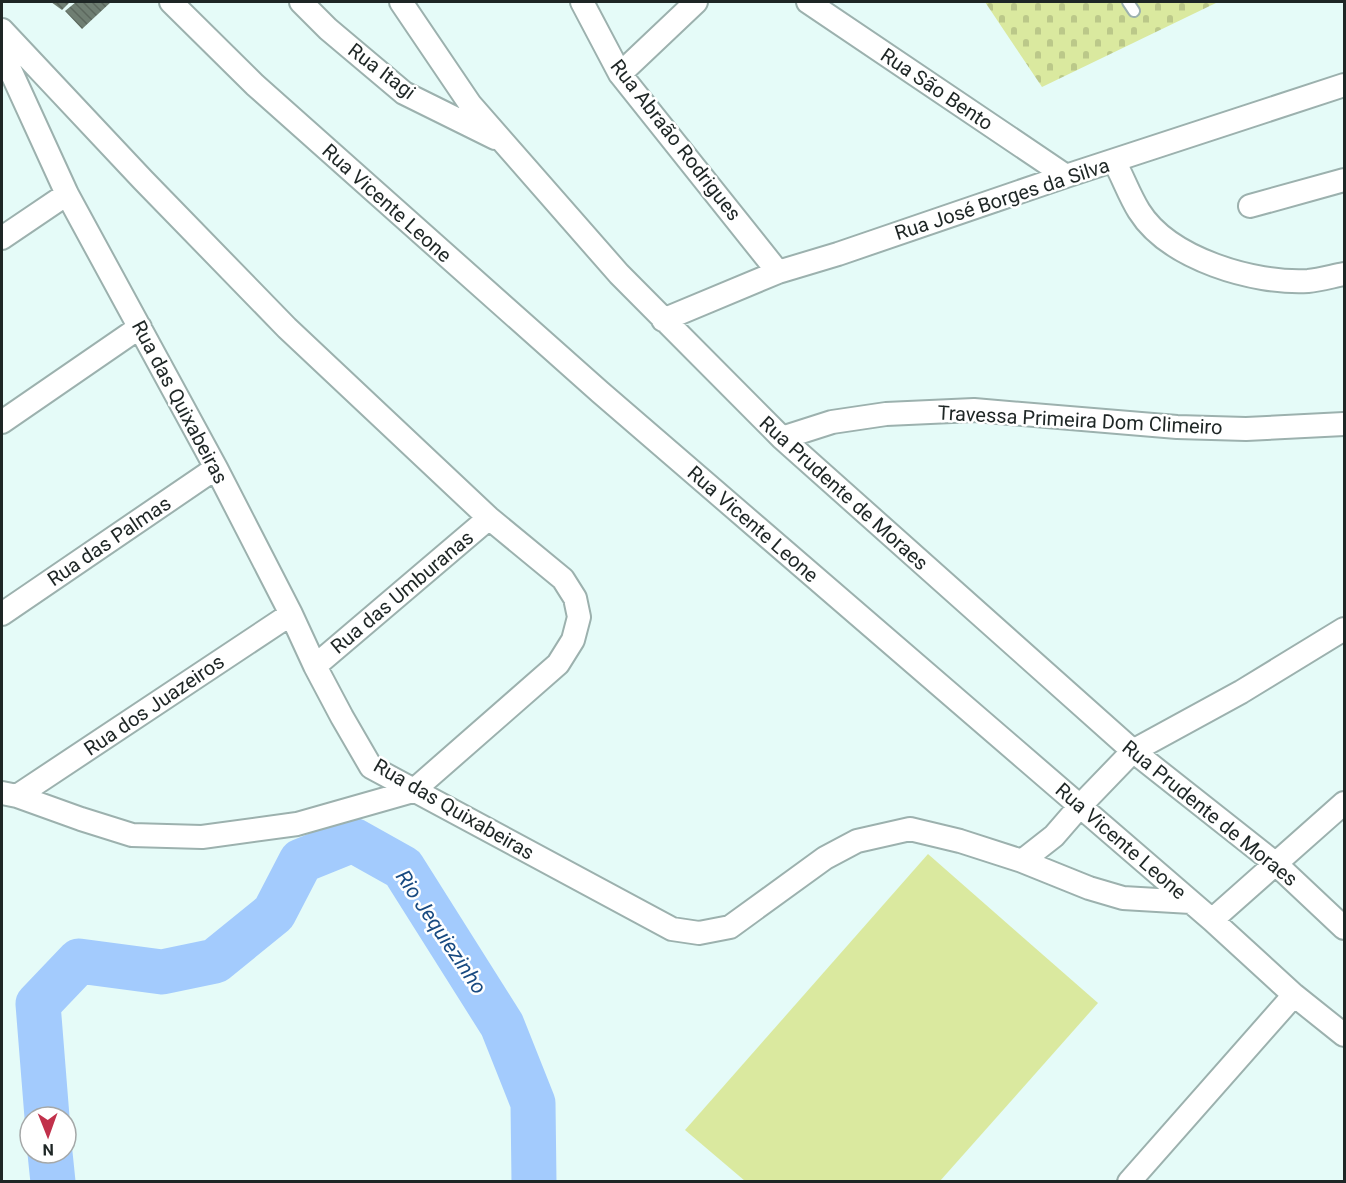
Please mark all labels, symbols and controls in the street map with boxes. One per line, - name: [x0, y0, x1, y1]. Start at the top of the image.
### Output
- street label: Rua Itagi: [344, 38, 420, 104]
- street label: Rua São Bento: [876, 43, 998, 135]
- street label: Rua Abraão Rodrigues: [606, 55, 746, 225]
- street label: Rua Vicente Leone: [317, 139, 457, 267]
- street label: Rua José Borges da Silva: [892, 153, 1112, 245]
- street label: Rua das Quixabeiras: [127, 316, 233, 488]
- street label: Travessa Primeira Dom Climeiro: [937, 401, 1223, 439]
- street label: Rua Prudente de Moraes: [755, 411, 933, 575]
- street label: Rua Vicente Leone: [683, 461, 823, 587]
- street label: Rua das Palmas: [43, 491, 175, 591]
- street label: Rua das Umburanas: [326, 525, 478, 659]
- street label: Rua dos Juazeiros: [79, 649, 229, 761]
- street label: Rua Prudente de Moraes: [1118, 735, 1302, 891]
- street label: Rua das Quixabeiras: [369, 753, 539, 865]
- street label: Rua Vicente Leone: [1051, 778, 1191, 904]
- water label: Rio Jequiezinho: [391, 866, 491, 998]
- north arrow: [18, 1105, 78, 1165]
- text: N: [42, 1140, 54, 1159]

